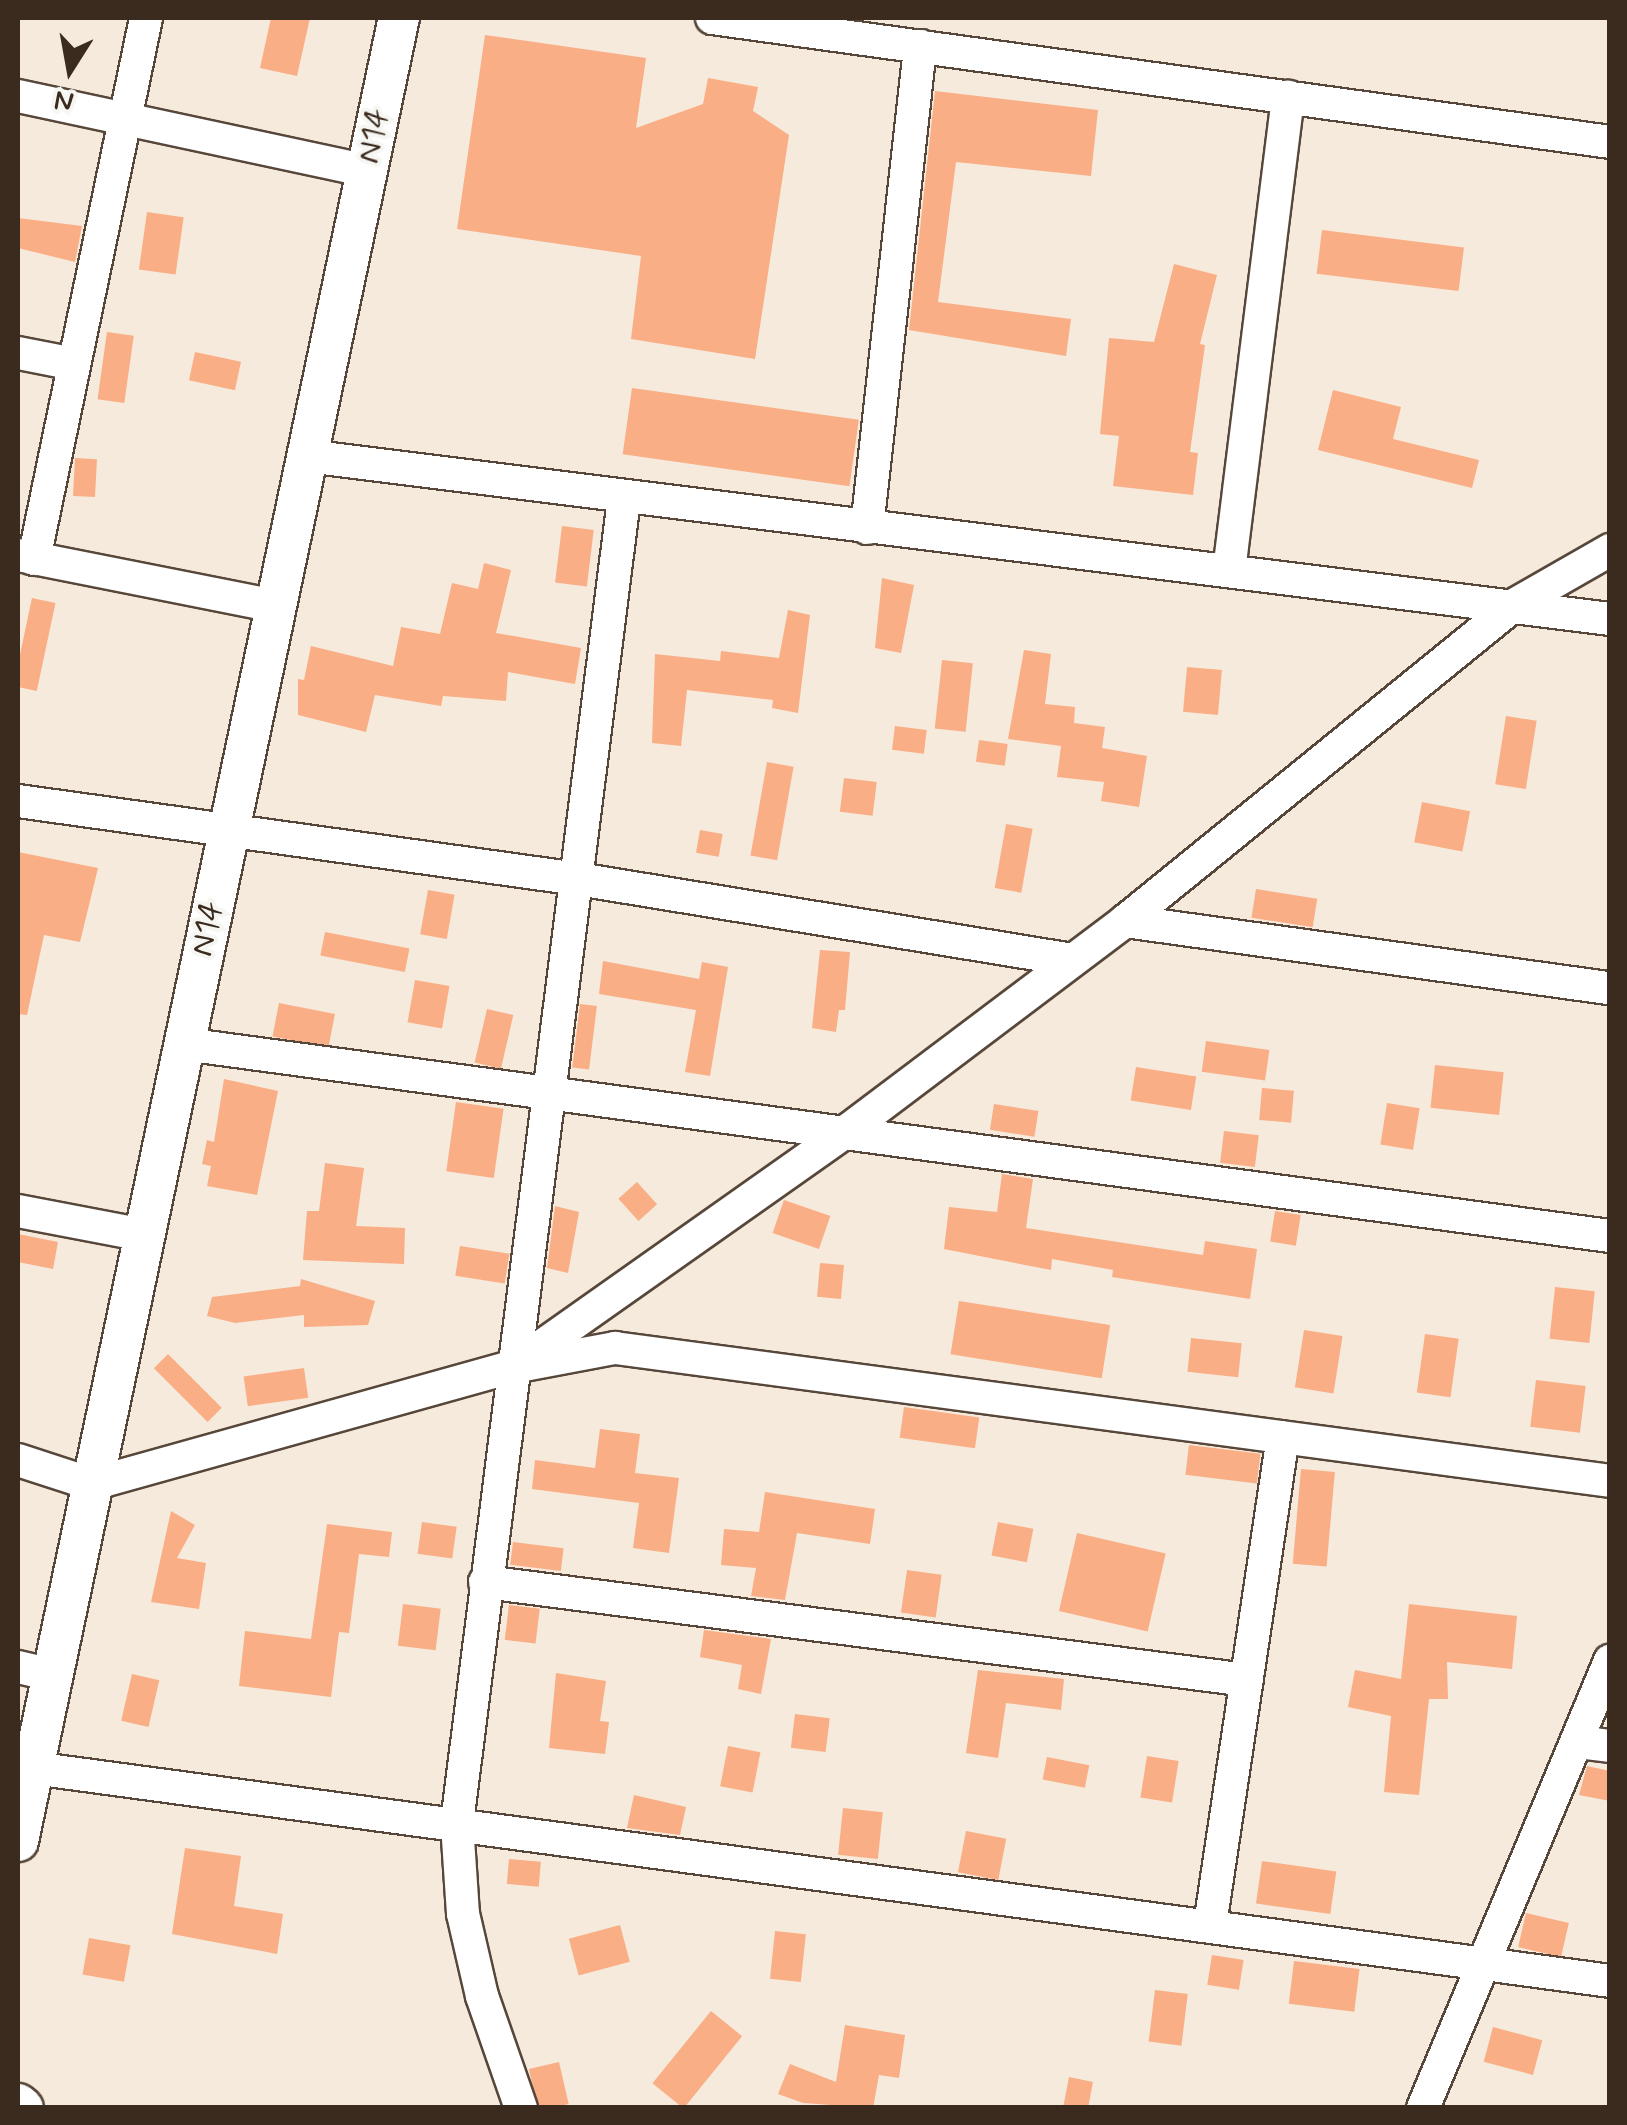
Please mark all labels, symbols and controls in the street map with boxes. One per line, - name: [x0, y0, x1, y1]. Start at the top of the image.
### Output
- north arrow: [20, 20, 120, 120]
- text: N: [51, 80, 77, 120]
- street label: N14: [349, 105, 399, 167]
- street label: N14: [183, 898, 233, 960]

